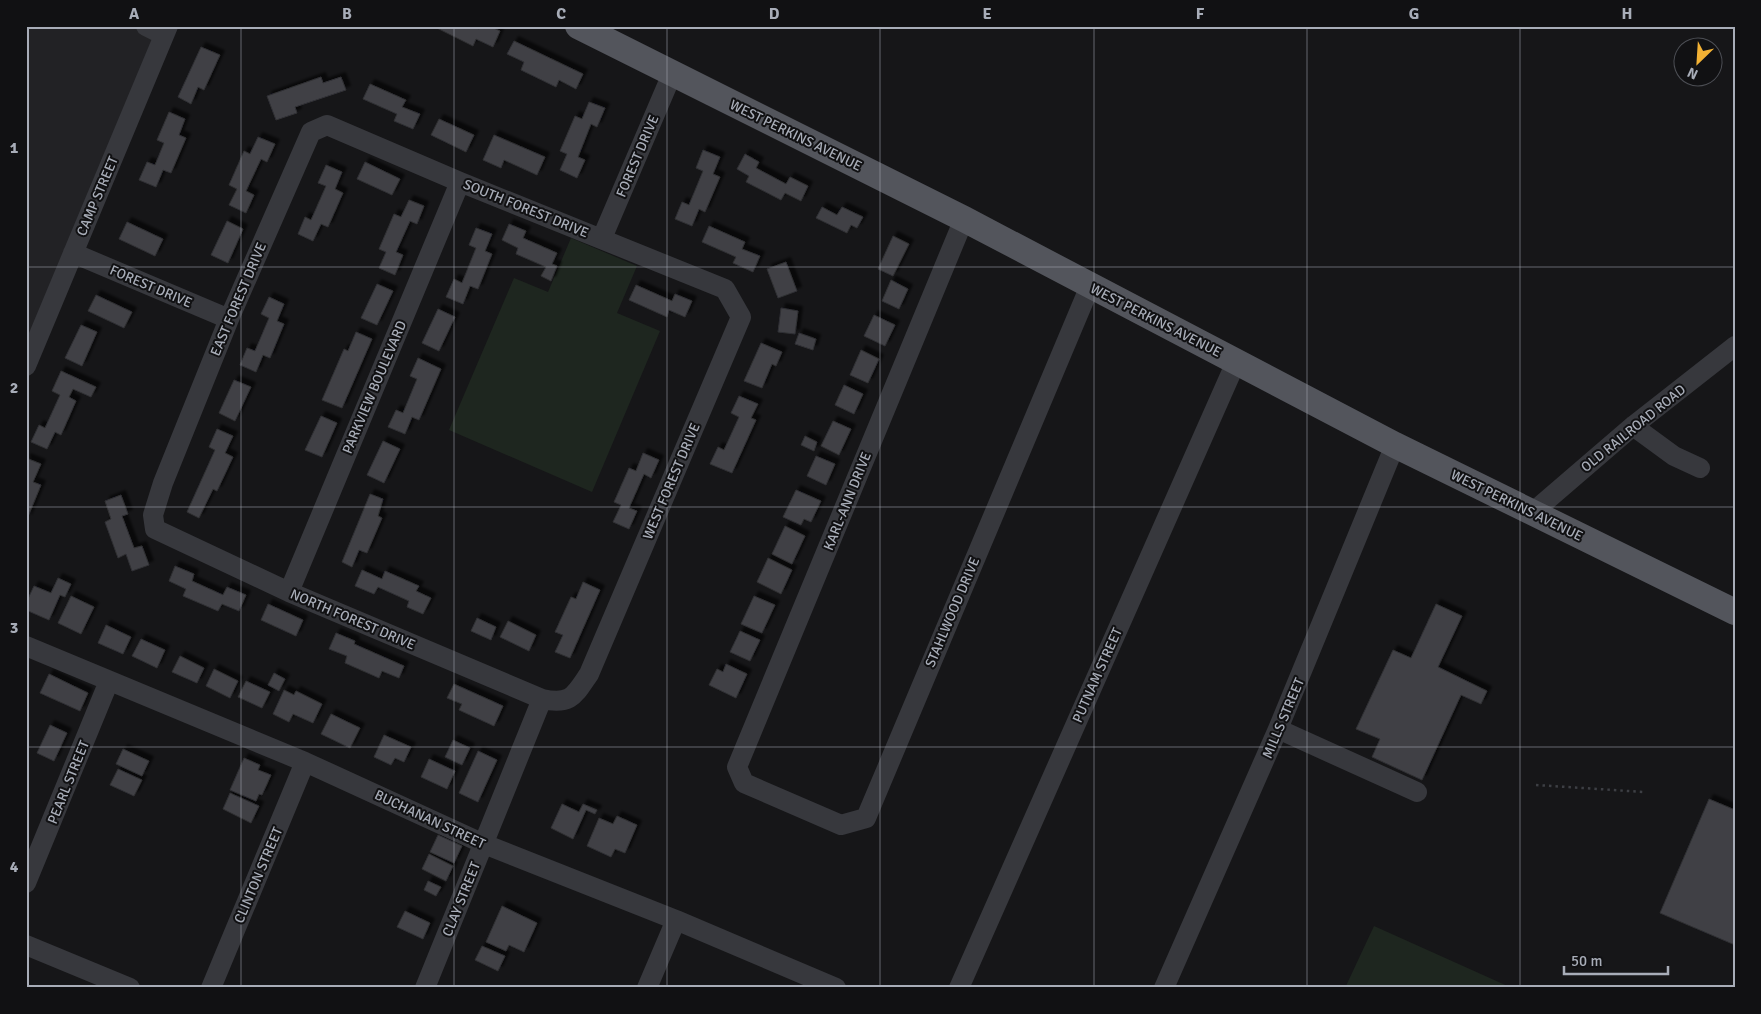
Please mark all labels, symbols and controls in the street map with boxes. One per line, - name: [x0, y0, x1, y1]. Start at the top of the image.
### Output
- text: A: [129, 4, 140, 24]
- text: B: [342, 4, 352, 24]
- text: C: [556, 4, 566, 24]
- text: D: [769, 4, 780, 24]
- text: E: [982, 4, 992, 24]
- text: F: [1196, 4, 1205, 24]
- text: G: [1409, 4, 1419, 24]
- text: H: [1622, 4, 1632, 24]
- north arrow: [1674, 38, 1724, 88]
- text: N: [1685, 64, 1701, 83]
- street label: WEST PERKINS AVENUE: [727, 96, 865, 175]
- street label: FOREST DRIVE: [612, 112, 662, 200]
- text: 1: [10, 138, 19, 158]
- street label: CAMP STREET: [73, 154, 122, 239]
- street label: SOUTH FOREST DRIVE: [461, 176, 591, 241]
- street label: EAST FOREST DRIVE: [207, 240, 270, 358]
- street label: FOREST DRIVE: [107, 261, 195, 311]
- street label: WEST PERKINS AVENUE: [1087, 280, 1224, 361]
- street label: PARKVIEW BOULEVARD: [339, 318, 410, 456]
- text: 2: [10, 378, 18, 398]
- street label: OLD RAILROAD ROAD: [1578, 381, 1689, 476]
- street label: WEST FOREST DRIVE: [639, 420, 704, 542]
- street label: KARL-ANN DRIVE: [820, 449, 875, 553]
- street label: WEST PERKINS AVENUE: [1448, 466, 1586, 545]
- street label: STAHLWOOD DRIVE: [922, 555, 983, 670]
- street label: NORTH FOREST DRIVE: [288, 585, 418, 654]
- text: 3: [10, 618, 18, 638]
- street label: PUTNAM STREET: [1069, 625, 1126, 725]
- street label: MILLS STREET: [1259, 675, 1308, 761]
- street label: PEARL STREET: [44, 738, 93, 826]
- street label: BUCHANAN STREET: [372, 786, 488, 853]
- street label: CLINTON STREET: [231, 824, 286, 926]
- text: 4: [10, 857, 19, 877]
- street label: CLAY STREET: [439, 859, 484, 939]
- scale bar: [1564, 944, 1667, 976]
- text: 50 m: [1571, 952, 1602, 970]

